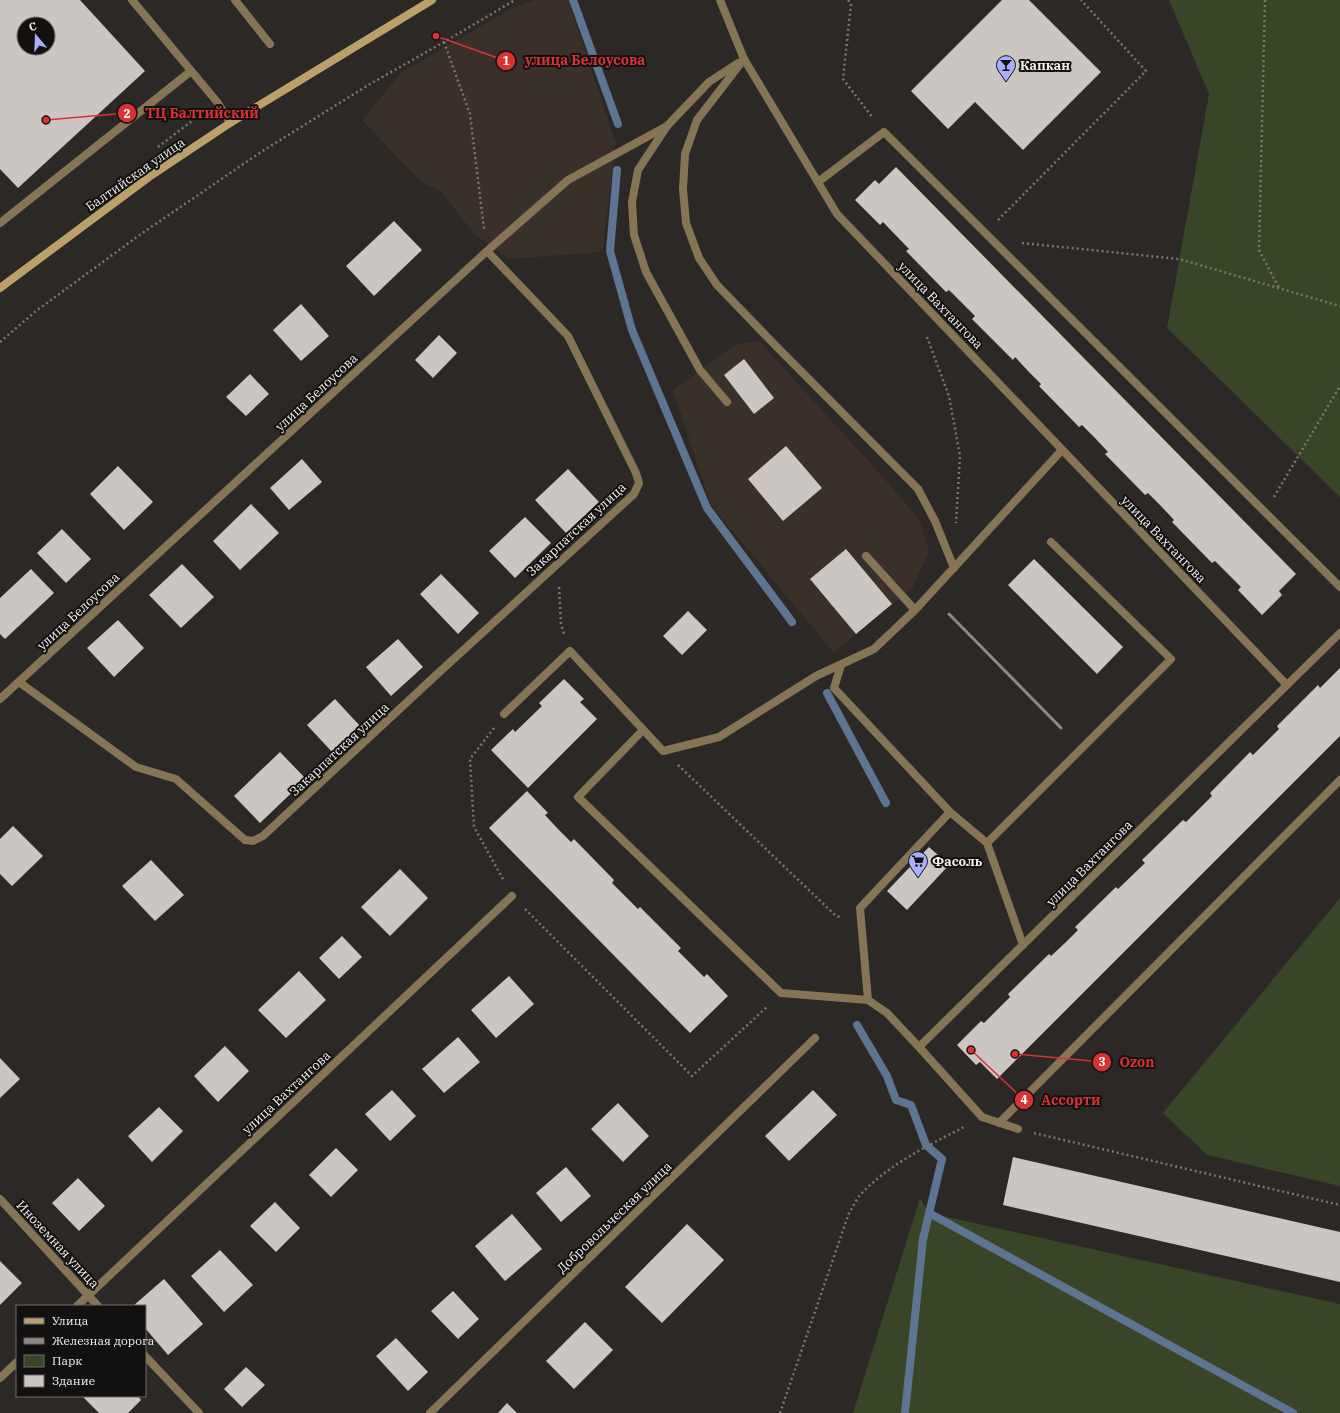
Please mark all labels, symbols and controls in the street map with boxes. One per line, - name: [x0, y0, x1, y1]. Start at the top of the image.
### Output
- north arrow: [16, 16, 56, 56]
- text: С: [27, 19, 38, 34]
- callout: улица Белоусова: [496, 48, 653, 74]
- text: улица Белоусова: [524, 51, 645, 69]
- text: 1: [502, 53, 510, 68]
- bar icon: Капкан: [995, 54, 1017, 82]
- place label: Капкан: [1020, 57, 1070, 74]
- callout: ТЦ Балтийский: [117, 100, 267, 126]
- text: ТЦ Балтийский: [145, 104, 259, 122]
- text: 2: [123, 106, 131, 121]
- street label: Балтийская улица: [82, 134, 188, 215]
- street label: улица Вахтангова: [894, 258, 987, 353]
- street label: улица Белоусова: [271, 350, 361, 435]
- street label: Закарпатская улица: [523, 479, 630, 580]
- street label: улица Вахтангова: [1117, 492, 1210, 587]
- street label: улица Белоусова: [33, 569, 123, 654]
- street label: Закарпатская улица: [286, 699, 393, 800]
- street label: улица Вахтангова: [1043, 817, 1136, 910]
- supermarket icon: Фасоль: [907, 850, 929, 878]
- place label: Фасоль: [932, 853, 983, 870]
- street label: улица Вахтангова: [238, 1047, 334, 1138]
- callout: Ozon: [1092, 1049, 1163, 1075]
- text: Ozon: [1119, 1053, 1155, 1071]
- text: 3: [1098, 1054, 1106, 1069]
- callout: Ассорти: [1014, 1087, 1109, 1113]
- text: Ассорти: [1041, 1091, 1101, 1109]
- text: 4: [1020, 1092, 1028, 1107]
- street label: Добровольческая улица: [553, 1158, 675, 1277]
- street label: Иноземная улица: [12, 1197, 103, 1292]
- legend: [16, 1305, 146, 1397]
- text: Улица: [52, 1313, 89, 1328]
- text: Железная дорога: [52, 1333, 155, 1348]
- text: Парк: [52, 1353, 82, 1368]
- text: Здание: [52, 1373, 95, 1388]

